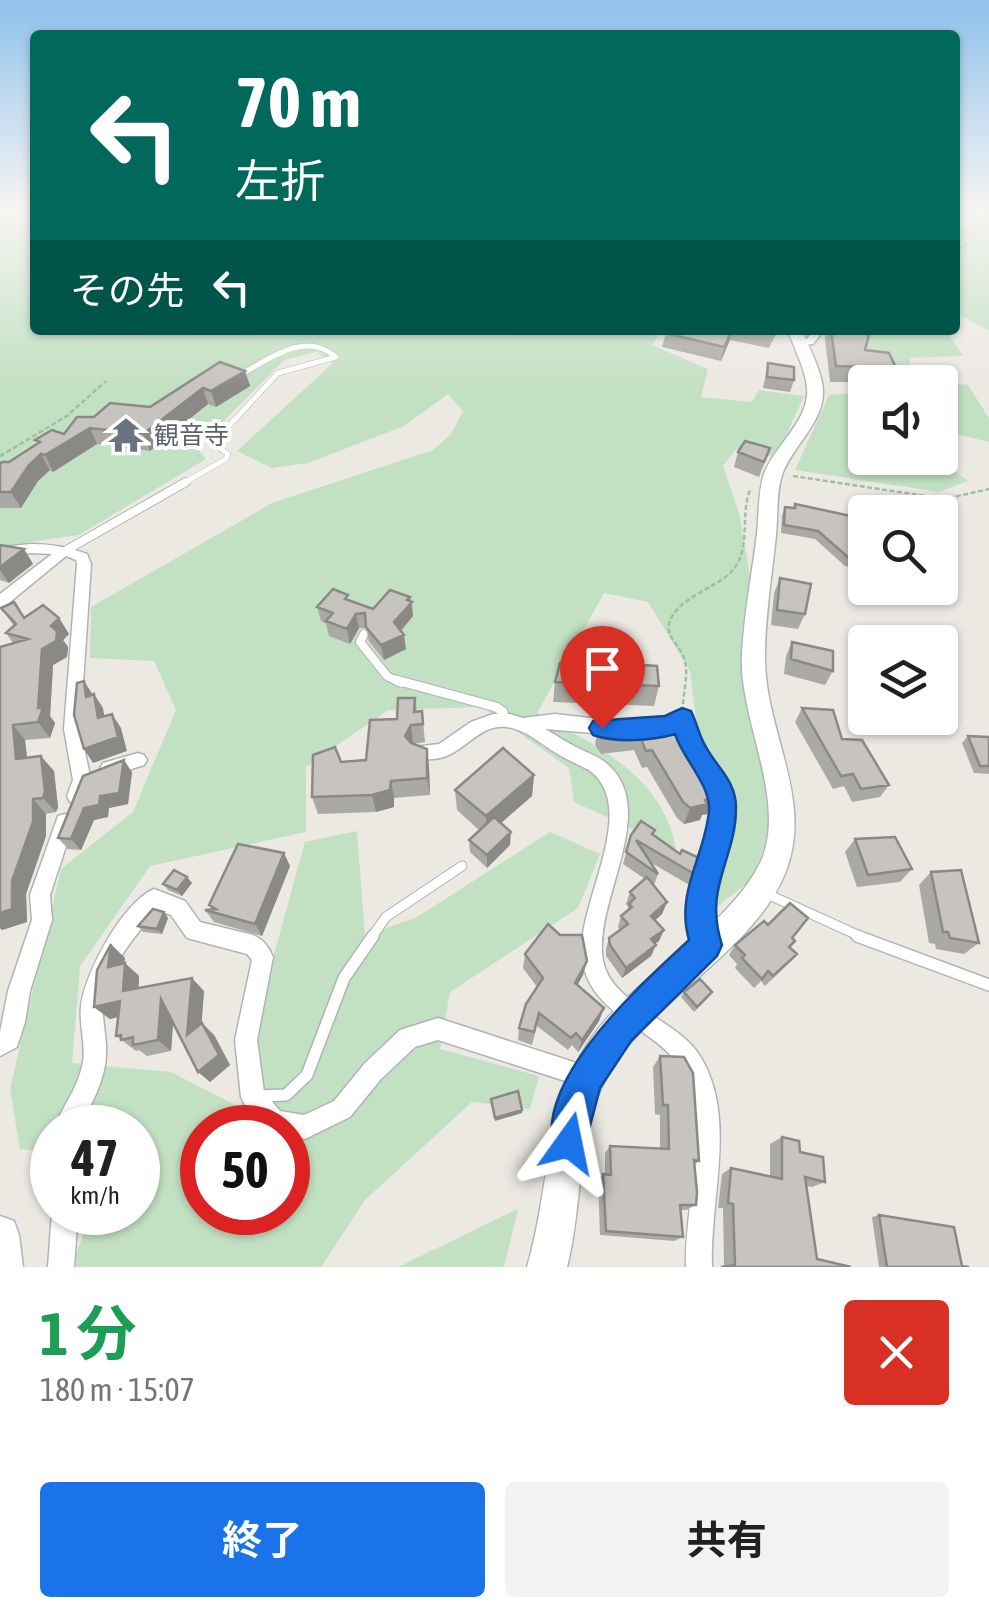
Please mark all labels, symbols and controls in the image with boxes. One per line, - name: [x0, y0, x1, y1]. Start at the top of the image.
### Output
- text: 70 m: [235, 62, 361, 142]
- icon: left: [70, 70, 200, 200]
- text: 左折: [235, 155, 325, 207]
- icon: left: [204, 260, 259, 315]
- text: その先: [70, 269, 184, 312]
- map controls: [848, 365, 958, 735]
- button: sound: [848, 365, 958, 475]
- temple icon: 観音寺: [107, 416, 145, 454]
- place label: 観音寺: [154, 421, 229, 449]
- button: search: [848, 495, 958, 605]
- button: layers: [848, 625, 958, 735]
- pin: [560, 626, 645, 729]
- icon: arrive: [575, 641, 630, 696]
- position arrow: [517, 1091, 621, 1195]
- speed limit sign: 50: [180, 1105, 310, 1235]
- text: 47: [71, 1129, 118, 1187]
- text: km/h: [70, 1181, 120, 1209]
- text: 1 分: [40, 1299, 136, 1368]
- button: close: [844, 1300, 949, 1405]
- text: 180 m · 15:07: [40, 1371, 195, 1408]
- button: 終了: [40, 1482, 485, 1597]
- button: 共有: [505, 1482, 949, 1597]

